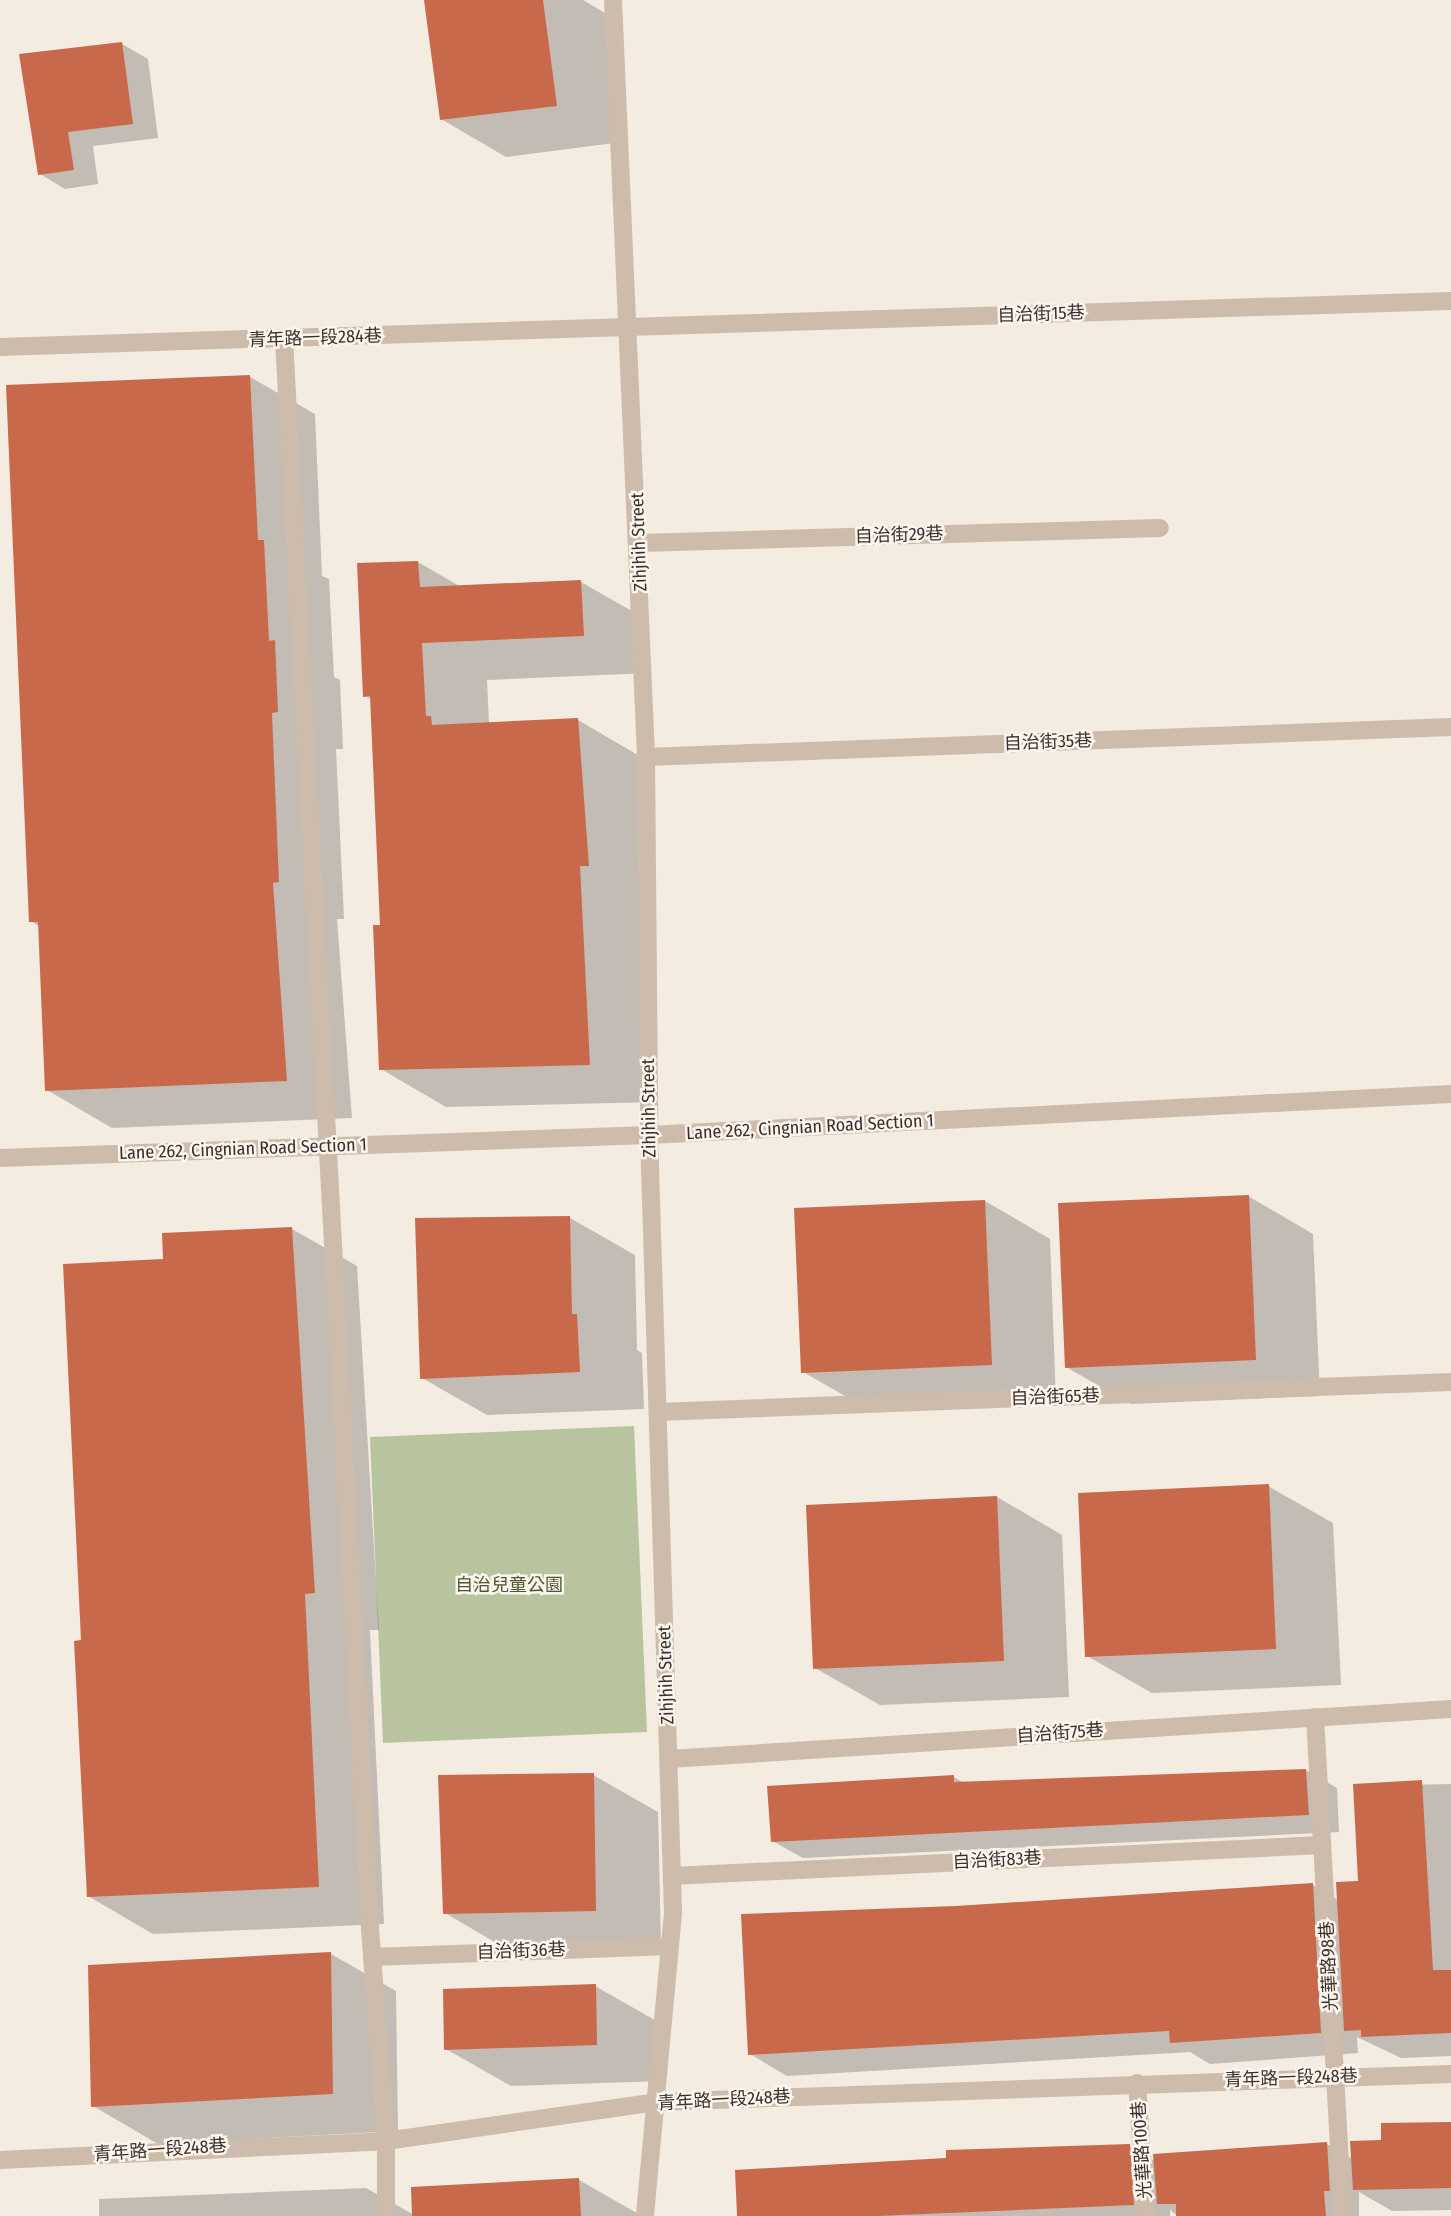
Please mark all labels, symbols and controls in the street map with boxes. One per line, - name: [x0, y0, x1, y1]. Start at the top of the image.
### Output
- street label: 自治街15巷: [997, 302, 1085, 326]
- street label: 青年路一段284巷: [248, 325, 382, 351]
- street label: Zihjhih Street: [626, 492, 652, 592]
- street label: 自治街29巷: [854, 523, 944, 547]
- street label: 自治街35巷: [1003, 730, 1093, 754]
- street label: Zihjhih Street: [637, 1058, 661, 1158]
- street label: Lane 262, Cingnian Road Section 1: [686, 1110, 934, 1144]
- street label: Lane 262, Cingnian Road Section 1: [119, 1134, 367, 1164]
- street label: 自治街65巷: [1010, 1385, 1100, 1409]
- park label: 自治兒童公園: [455, 1574, 563, 1596]
- street label: Zihjhih Street: [653, 1625, 679, 1725]
- street label: 自治街75巷: [1016, 1719, 1104, 1747]
- street label: 自治街83巷: [952, 1847, 1042, 1873]
- street label: 光華路98巷: [1316, 1921, 1342, 2011]
- street label: 自治街36巷: [476, 1939, 566, 1963]
- street label: 青年路一段248巷: [1224, 2065, 1358, 2091]
- street label: 青年路一段248巷: [657, 2086, 791, 2114]
- street label: 光華路100巷: [1128, 2100, 1156, 2200]
- street label: 青年路一段248巷: [93, 2135, 227, 2165]

